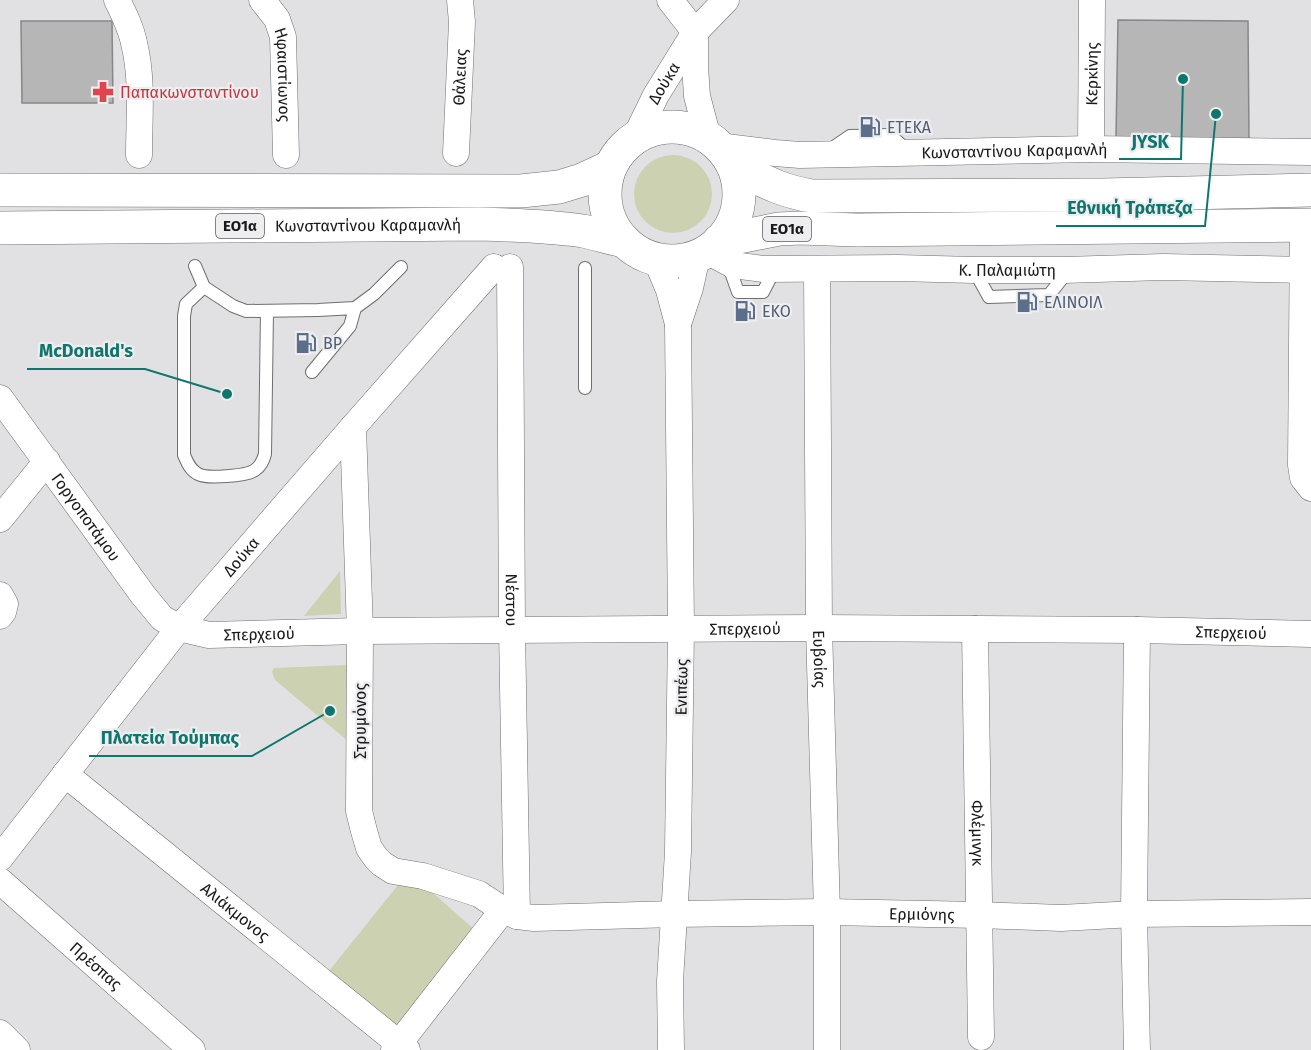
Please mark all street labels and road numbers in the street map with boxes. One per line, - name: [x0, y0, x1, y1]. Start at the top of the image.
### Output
- street label: Ηφαιστίωνος: [270, 25, 294, 123]
- street label: Κερκίνης: [1082, 42, 1102, 106]
- street label: Θάλειας: [449, 48, 471, 106]
- street label: Δούκα: [644, 59, 684, 107]
- street label: Κωνσταντίνου Καραμανλή: [921, 140, 1108, 162]
- road number: ΕΟ1α: [216, 214, 264, 238]
- street label: Κωνσταντίνου Καραμανλή: [275, 215, 461, 236]
- road number: ΕΟ1α: [763, 217, 811, 241]
- street label: Κ. Παλαμιώτη: [958, 261, 1056, 280]
- street label: Γοργοποτάμου: [48, 469, 124, 565]
- street label: Δούκα: [219, 533, 263, 580]
- street label: Νέστου: [502, 574, 521, 626]
- street label: Σπερχειού: [709, 619, 781, 639]
- street label: Σπερχειού: [1195, 622, 1267, 643]
- street label: Σπερχειού: [223, 624, 295, 645]
- street label: Ευβοίας: [809, 630, 830, 689]
- street label: Ενιπέως: [672, 658, 692, 716]
- street label: Στρυμόνος: [351, 683, 370, 759]
- street label: Φλέμινγκ: [968, 800, 987, 867]
- street label: Αλιάκμονος: [197, 879, 274, 946]
- street label: Ερμιόνης: [889, 904, 955, 925]
- street label: Πρέσπας: [66, 938, 126, 994]

